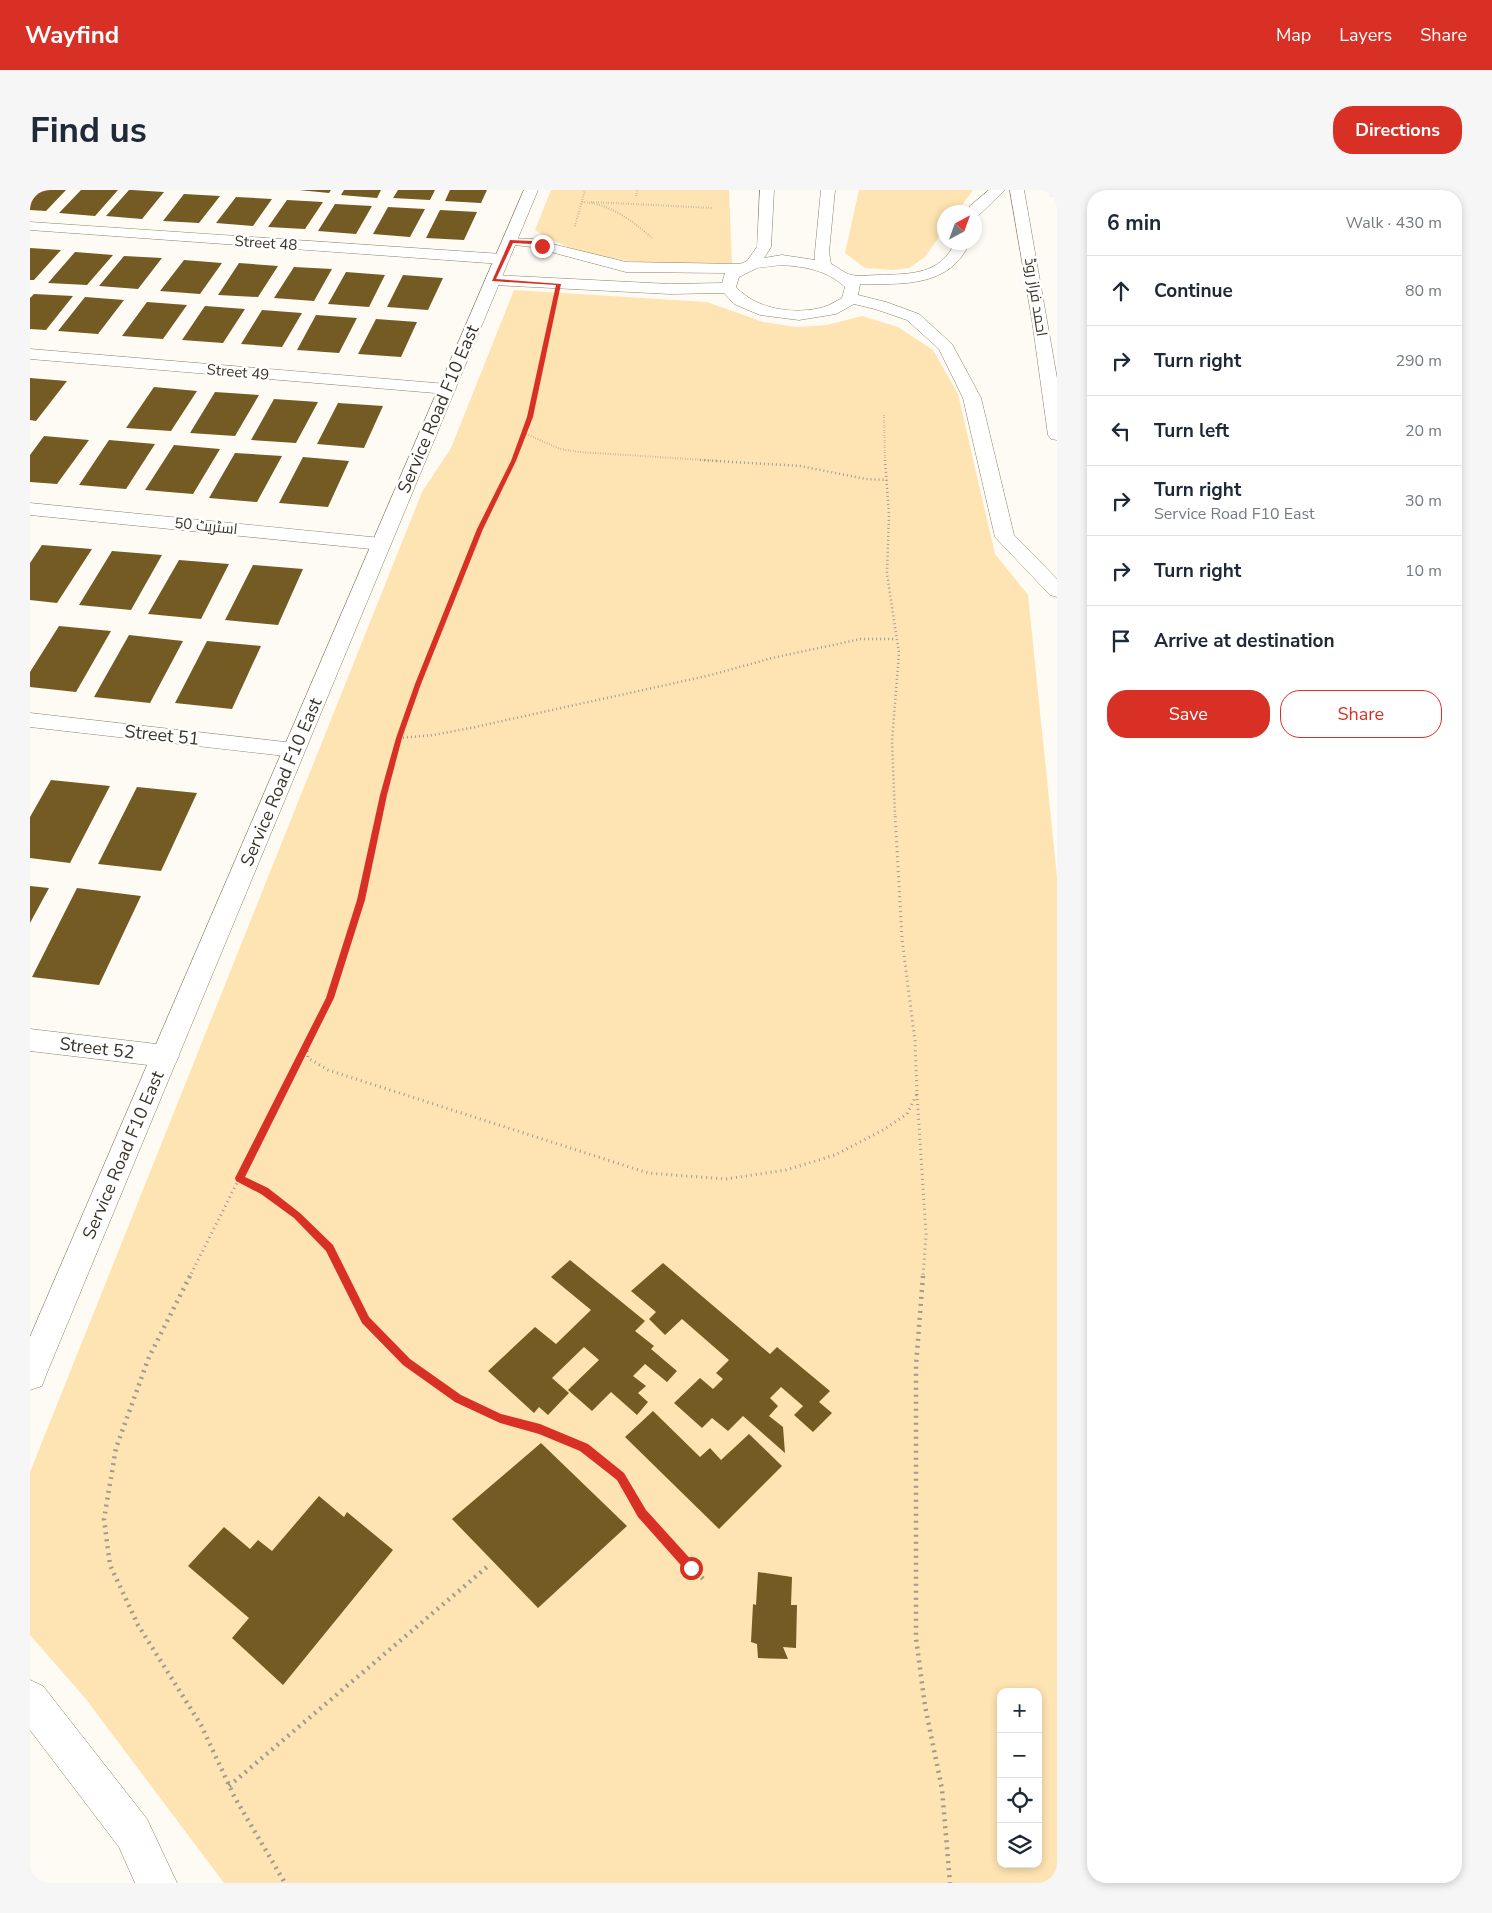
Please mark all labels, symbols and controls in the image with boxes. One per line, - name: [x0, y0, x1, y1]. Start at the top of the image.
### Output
- text: Wayfind: [25, 19, 119, 51]
- text: Map: [1276, 23, 1311, 47]
- text: Layers: [1339, 23, 1392, 47]
- text: Share: [1420, 23, 1467, 47]
- button: Directions: [1333, 106, 1462, 154]
- text: Find us: [30, 107, 147, 154]
- north arrow: [937, 205, 982, 250]
- text: 6 min: [1107, 209, 1161, 237]
- text: Walk · 430 m: [1346, 212, 1442, 234]
- street label: Street 48: [234, 231, 298, 255]
- route end: [531, 235, 554, 258]
- street label: احمد فراز روڈ: [1020, 256, 1052, 338]
- icon: ahead: [1107, 277, 1135, 305]
- text: Continue: [1154, 278, 1233, 304]
- text: 80 m: [1405, 280, 1442, 302]
- street label: Service Road F10 East: [392, 320, 485, 497]
- icon: right: [1107, 347, 1135, 375]
- text: Turn right: [1154, 348, 1241, 374]
- text: 290 m: [1395, 350, 1442, 372]
- street label: Street 49: [206, 359, 270, 385]
- icon: left: [1107, 417, 1135, 445]
- text: Turn left: [1154, 418, 1229, 444]
- text: 20 m: [1405, 420, 1442, 442]
- text: Turn right: [1154, 477, 1241, 503]
- icon: right: [1107, 487, 1135, 515]
- text: 30 m: [1405, 490, 1442, 512]
- text: Service Road F10 East: [1154, 503, 1315, 525]
- street label: اسٹریٹ 50: [173, 513, 239, 539]
- icon: right: [1107, 557, 1135, 585]
- text: Turn right: [1154, 558, 1241, 584]
- text: 10 m: [1405, 560, 1442, 582]
- icon: arrive: [1107, 627, 1135, 655]
- text: Arrive at destination: [1154, 628, 1335, 654]
- button: Save: [1107, 690, 1270, 738]
- button: Share: [1280, 690, 1442, 738]
- street label: Service Road F10 East: [235, 693, 328, 870]
- street label: Street 51: [123, 719, 201, 751]
- street label: Street 52: [58, 1031, 136, 1065]
- street label: Service Road F10 East: [77, 1066, 170, 1243]
- route start: [680, 1557, 703, 1580]
- map controls: [997, 1688, 1042, 1868]
- button: +: [997, 1688, 1042, 1733]
- button: −: [997, 1733, 1042, 1778]
- button: locate: [997, 1778, 1042, 1823]
- button: layers: [997, 1823, 1042, 1868]

